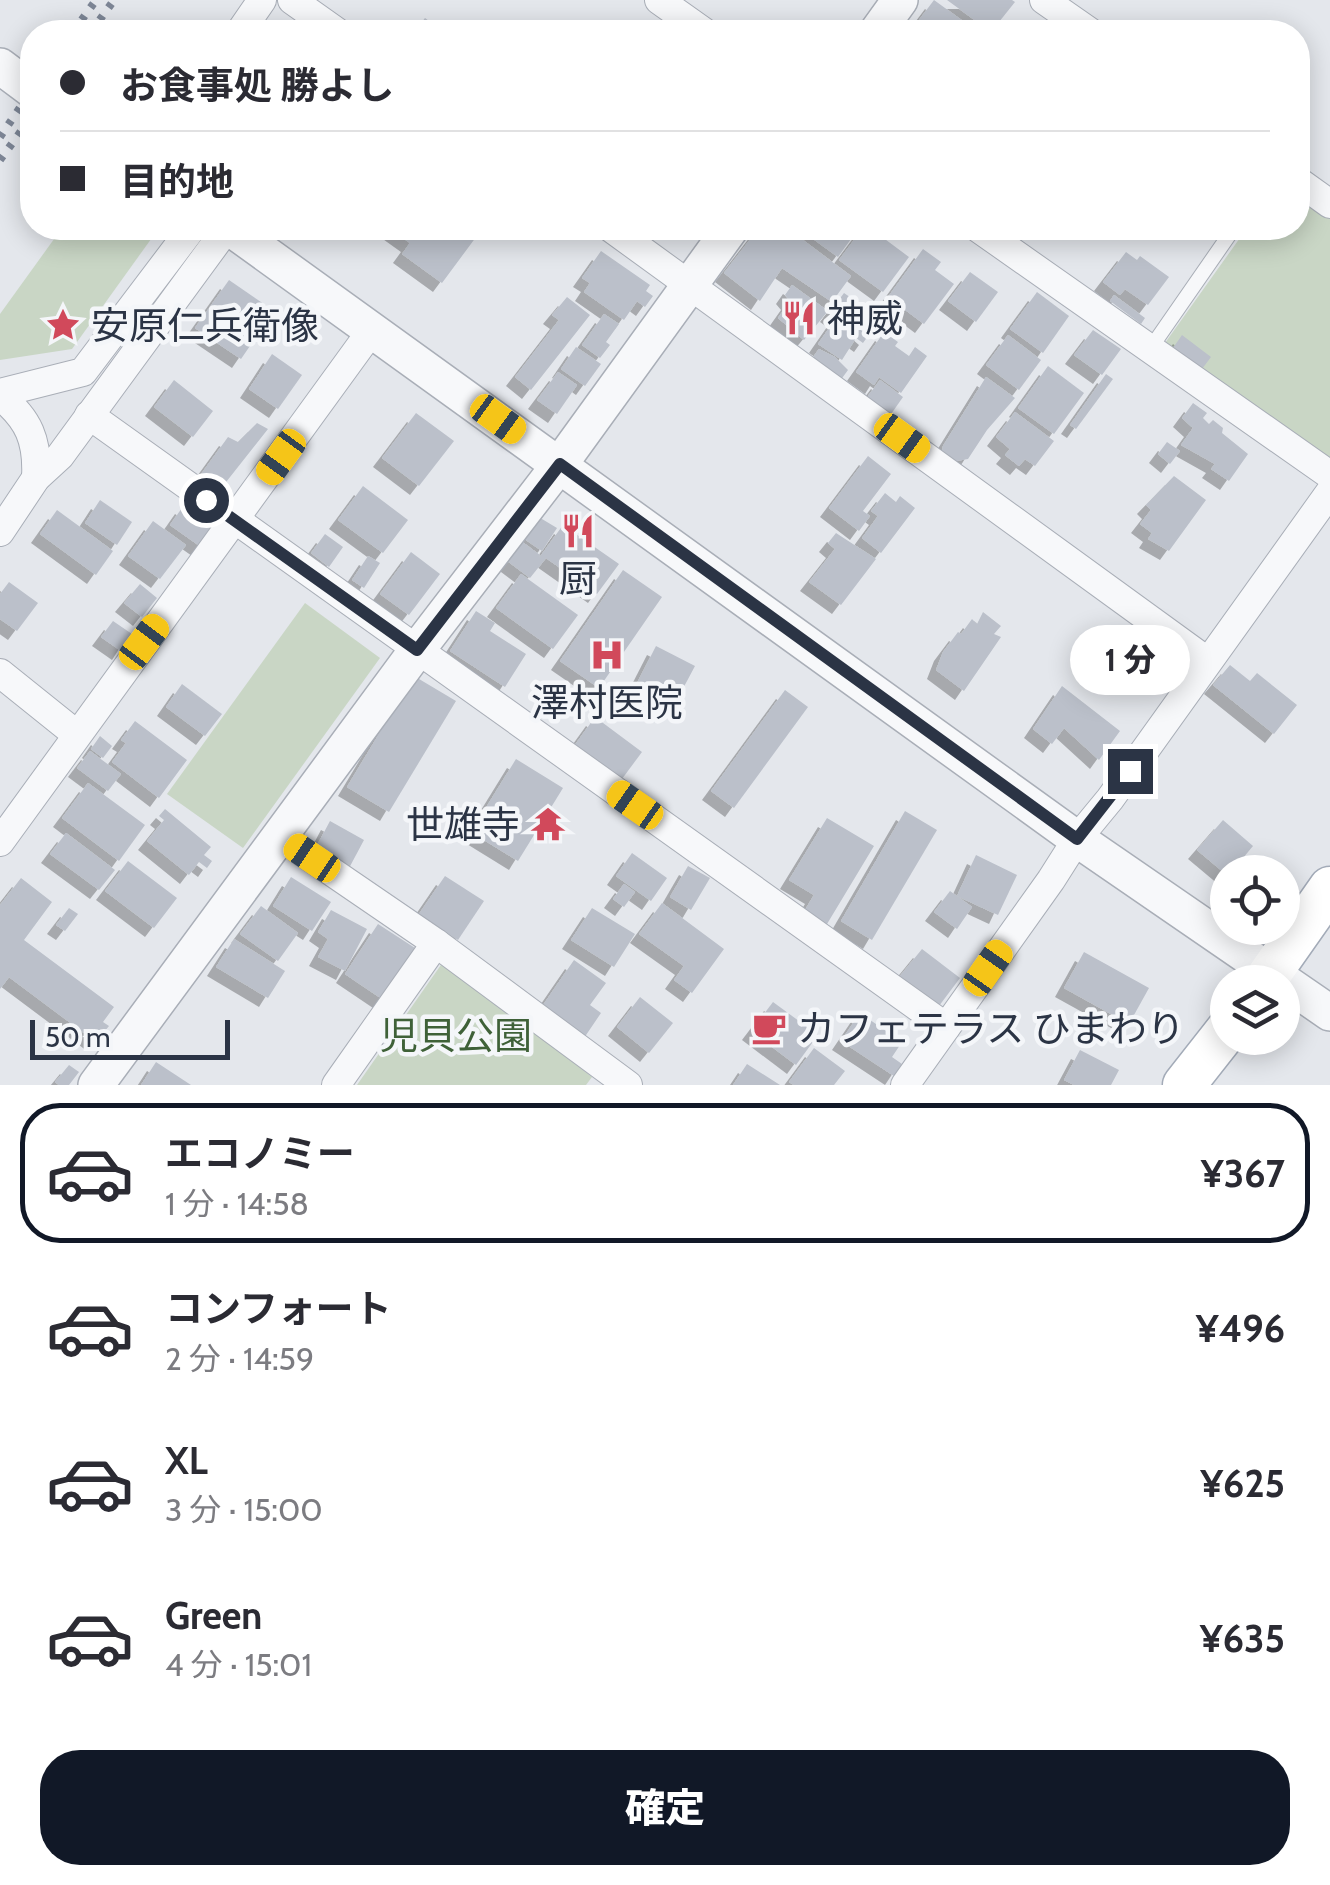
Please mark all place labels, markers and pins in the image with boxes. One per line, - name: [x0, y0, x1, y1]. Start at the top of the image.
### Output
- place label: 神威: [827, 295, 903, 342]
- restaurant icon: 神威: [780, 299, 818, 337]
- place label: 安原仁兵衛像: [91, 302, 319, 349]
- place icon: 安原仁兵衛像: [44, 306, 82, 344]
- restaurant icon: 厨: [559, 512, 597, 550]
- place label: 厨: [559, 555, 597, 602]
- hospital icon: 澤村医院: [588, 636, 626, 674]
- place label: 澤村医院: [531, 679, 683, 726]
- place label: 世雄寺: [406, 801, 520, 848]
- temple icon: 世雄寺: [529, 805, 567, 843]
- place label: カフェテラス ひまわり: [797, 1005, 1185, 1052]
- cafe icon: カフェテラス ひまわり: [750, 1009, 788, 1047]

